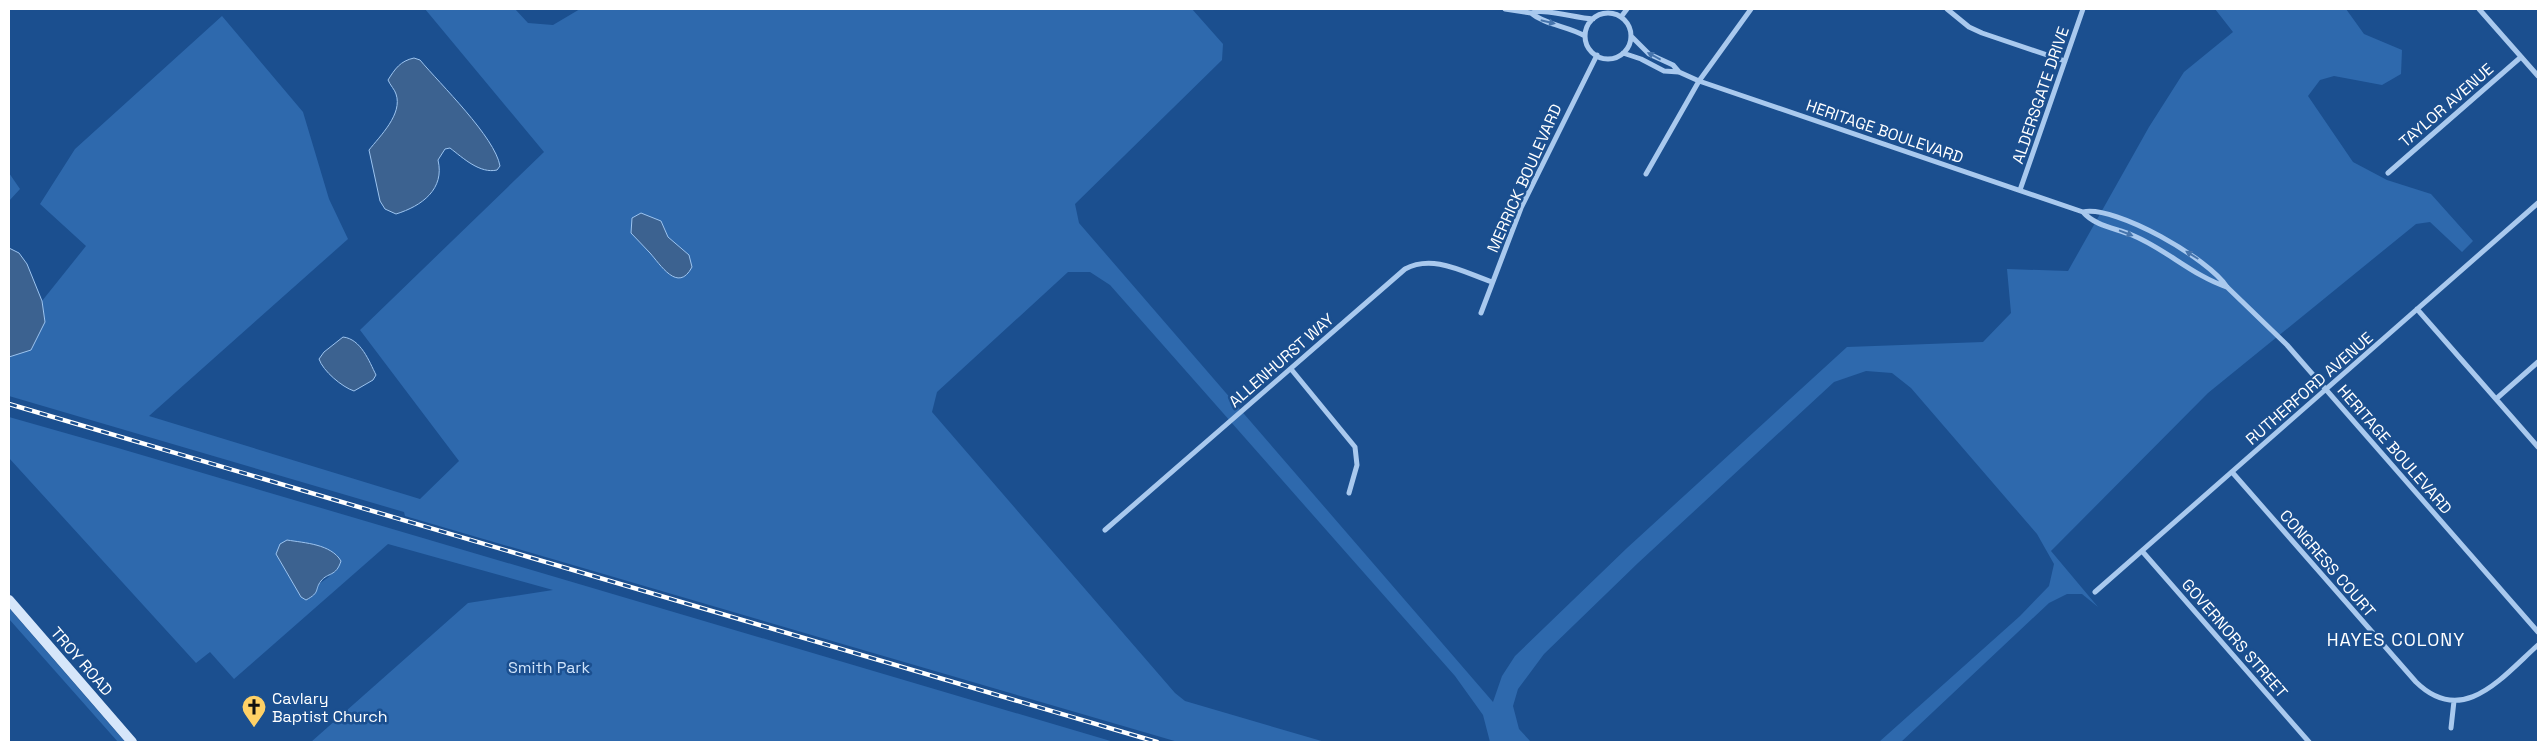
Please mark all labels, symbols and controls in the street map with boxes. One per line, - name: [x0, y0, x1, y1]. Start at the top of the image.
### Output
- one-way arrow: [1540, 18, 1555, 26]
- street label: ALDERSGATE DRIVE: [2007, 24, 2074, 167]
- one-way arrow: [1648, 51, 1661, 60]
- street label: TAYLOR AVENUE: [2395, 59, 2498, 152]
- street label: HERITAGE BOULEVARD: [1803, 95, 1966, 168]
- street label: MERRICK BOULEVARD: [1482, 101, 1567, 256]
- one-way arrow: [2119, 229, 2134, 237]
- one-way arrow: [2185, 250, 2198, 259]
- street label: ALLENHURST WAY: [1224, 309, 1339, 412]
- street label: RUTHERFORD AVENUE: [2241, 327, 2377, 449]
- street label: HERITAGE BOULEVARD: [2333, 380, 2457, 518]
- street label: CONGRESS COURT: [2275, 505, 2380, 622]
- street label: GOVERNORS STREET: [2177, 574, 2292, 702]
- street label: TROY ROAD: [46, 622, 117, 700]
- district label: HAYES COLONY: [2327, 628, 2465, 651]
- park label: Smith Park: [508, 657, 590, 678]
- place label: Cavlary Baptist Church: [272, 688, 388, 727]
- church icon: Cavlary Baptist Church: [241, 694, 267, 728]

